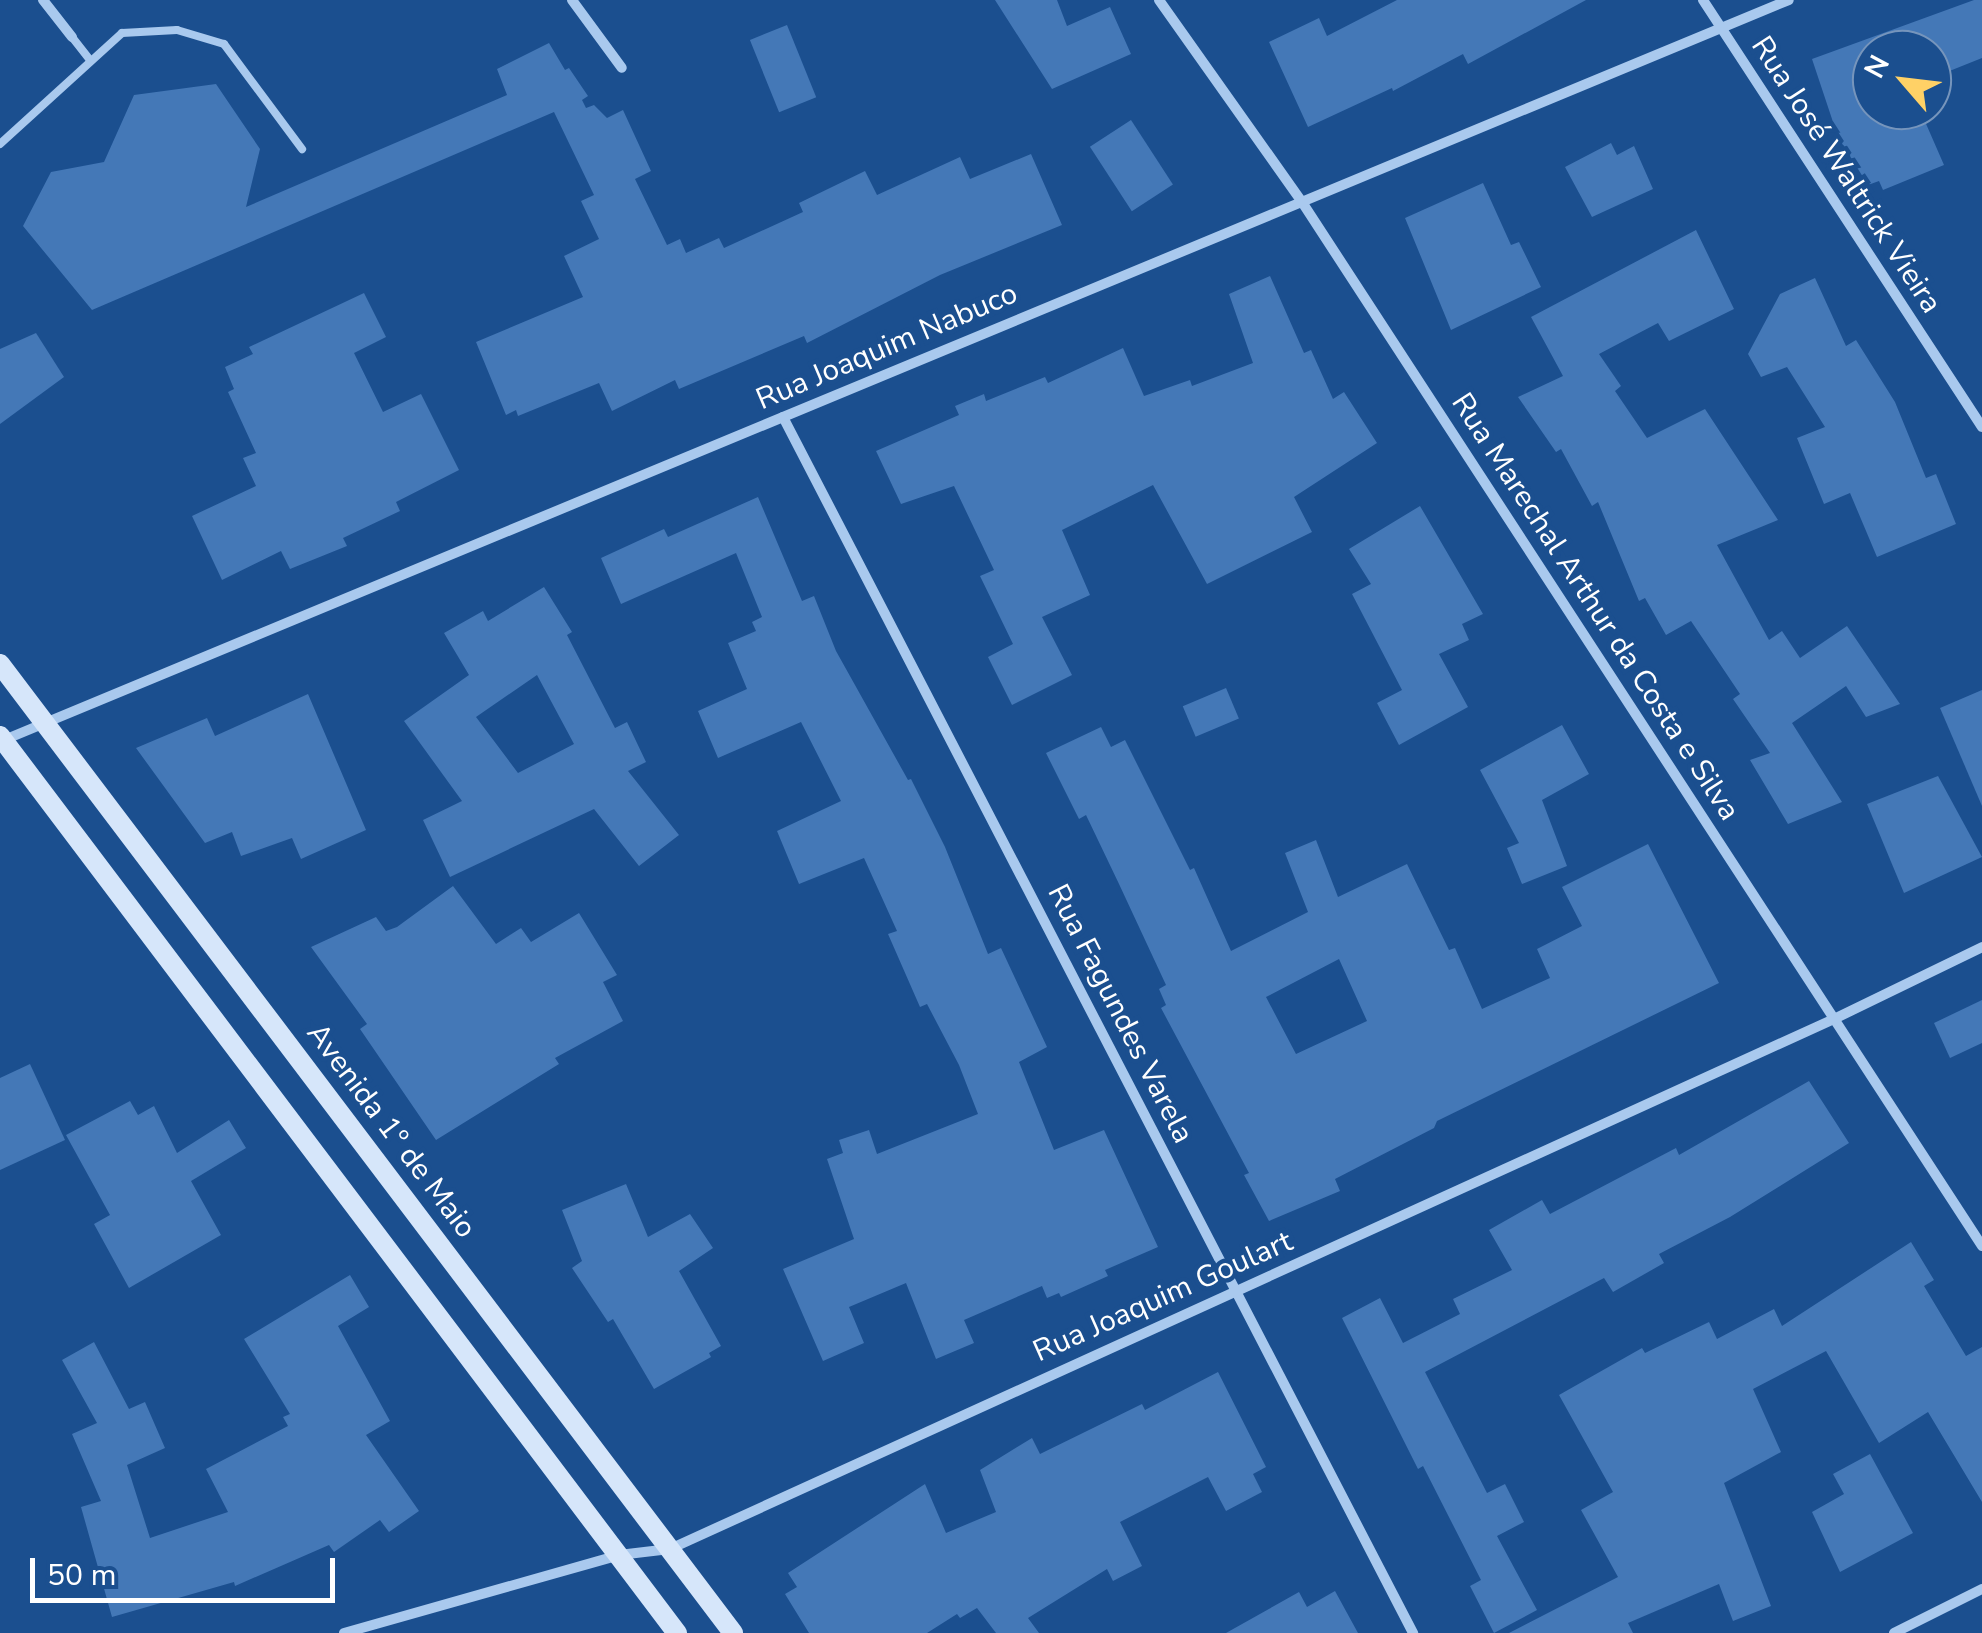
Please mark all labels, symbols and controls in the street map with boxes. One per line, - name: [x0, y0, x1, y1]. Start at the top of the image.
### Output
- street label: Rua José Waltrick Vieira: [1743, 30, 1949, 320]
- north arrow: [1852, 30, 1952, 130]
- text: N: [1856, 49, 1899, 85]
- street label: Rua Joaquim Nabuco: [751, 276, 1023, 418]
- street label: Rua Marechal Arthur da Costa e Silva: [1443, 387, 1747, 827]
- street label: Rua Fagundes Varela: [1039, 879, 1201, 1149]
- street label: Avenida 1º de Maio: [299, 1017, 483, 1245]
- street label: Rua Joaquim Goulart: [1028, 1224, 1298, 1370]
- scale bar: [35, 1538, 340, 1600]
- text: 50 m: [47, 1555, 116, 1596]

